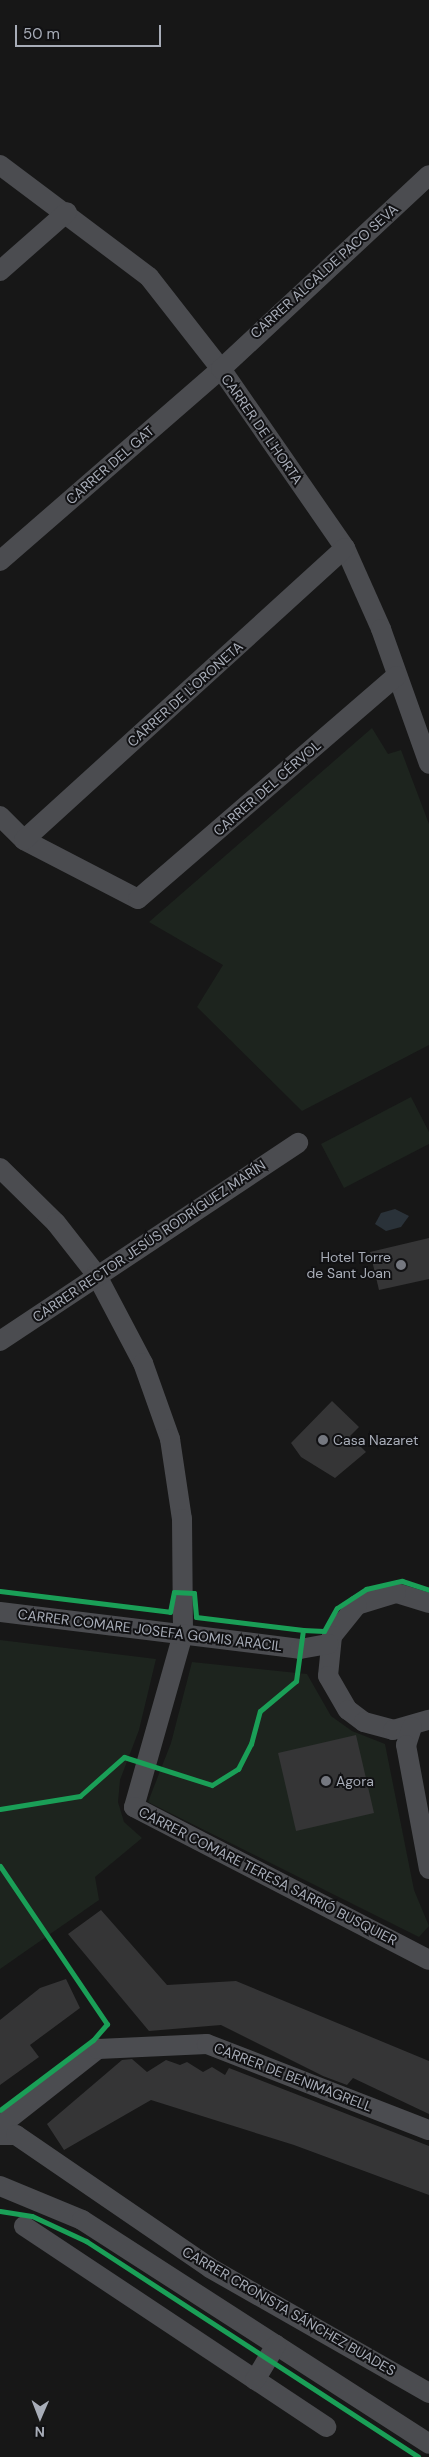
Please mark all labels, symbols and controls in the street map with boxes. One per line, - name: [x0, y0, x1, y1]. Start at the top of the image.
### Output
- scale bar: [18, 15, 164, 47]
- text: 50 m: [23, 24, 60, 44]
- street label: CARRER ALCALDE PACO SEVA: [247, 200, 401, 342]
- street label: CARRER DE L'HORTA: [218, 371, 306, 487]
- street label: CARRER DEL GAT: [63, 422, 157, 508]
- street label: CARRER DE L'ORONETA: [124, 638, 246, 750]
- street label: CARRER DEL CÉRVOL: [210, 737, 324, 839]
- street label: CARRER RECTOR JESÚS RODRÍGUEZ MARÍN: [29, 1156, 269, 1326]
- place label: Hotel Torre de Sant Joan: [307, 1249, 391, 1282]
- marker: Hotel Torre de Sant Joan: [395, 1259, 407, 1271]
- place label: Casa Nazaret: [333, 1432, 418, 1448]
- marker: Casa Nazaret: [317, 1434, 329, 1446]
- street label: CARRER COMARE JOSEFA GOMIS ARACIL: [17, 1605, 283, 1655]
- place label: Agora: [336, 1773, 374, 1789]
- marker: Agora: [320, 1775, 332, 1787]
- street label: CARRER COMARE TERESA SARRIÓ BUSQUIER: [136, 1803, 400, 1949]
- street label: CARRER DE BENIMAGRELL: [211, 2039, 375, 2115]
- street label: CARRER CRONISTA SÁNCHEZ BUADES: [179, 2243, 399, 2379]
- north arrow: [15, 2392, 65, 2442]
- text: N: [34, 2423, 45, 2441]

